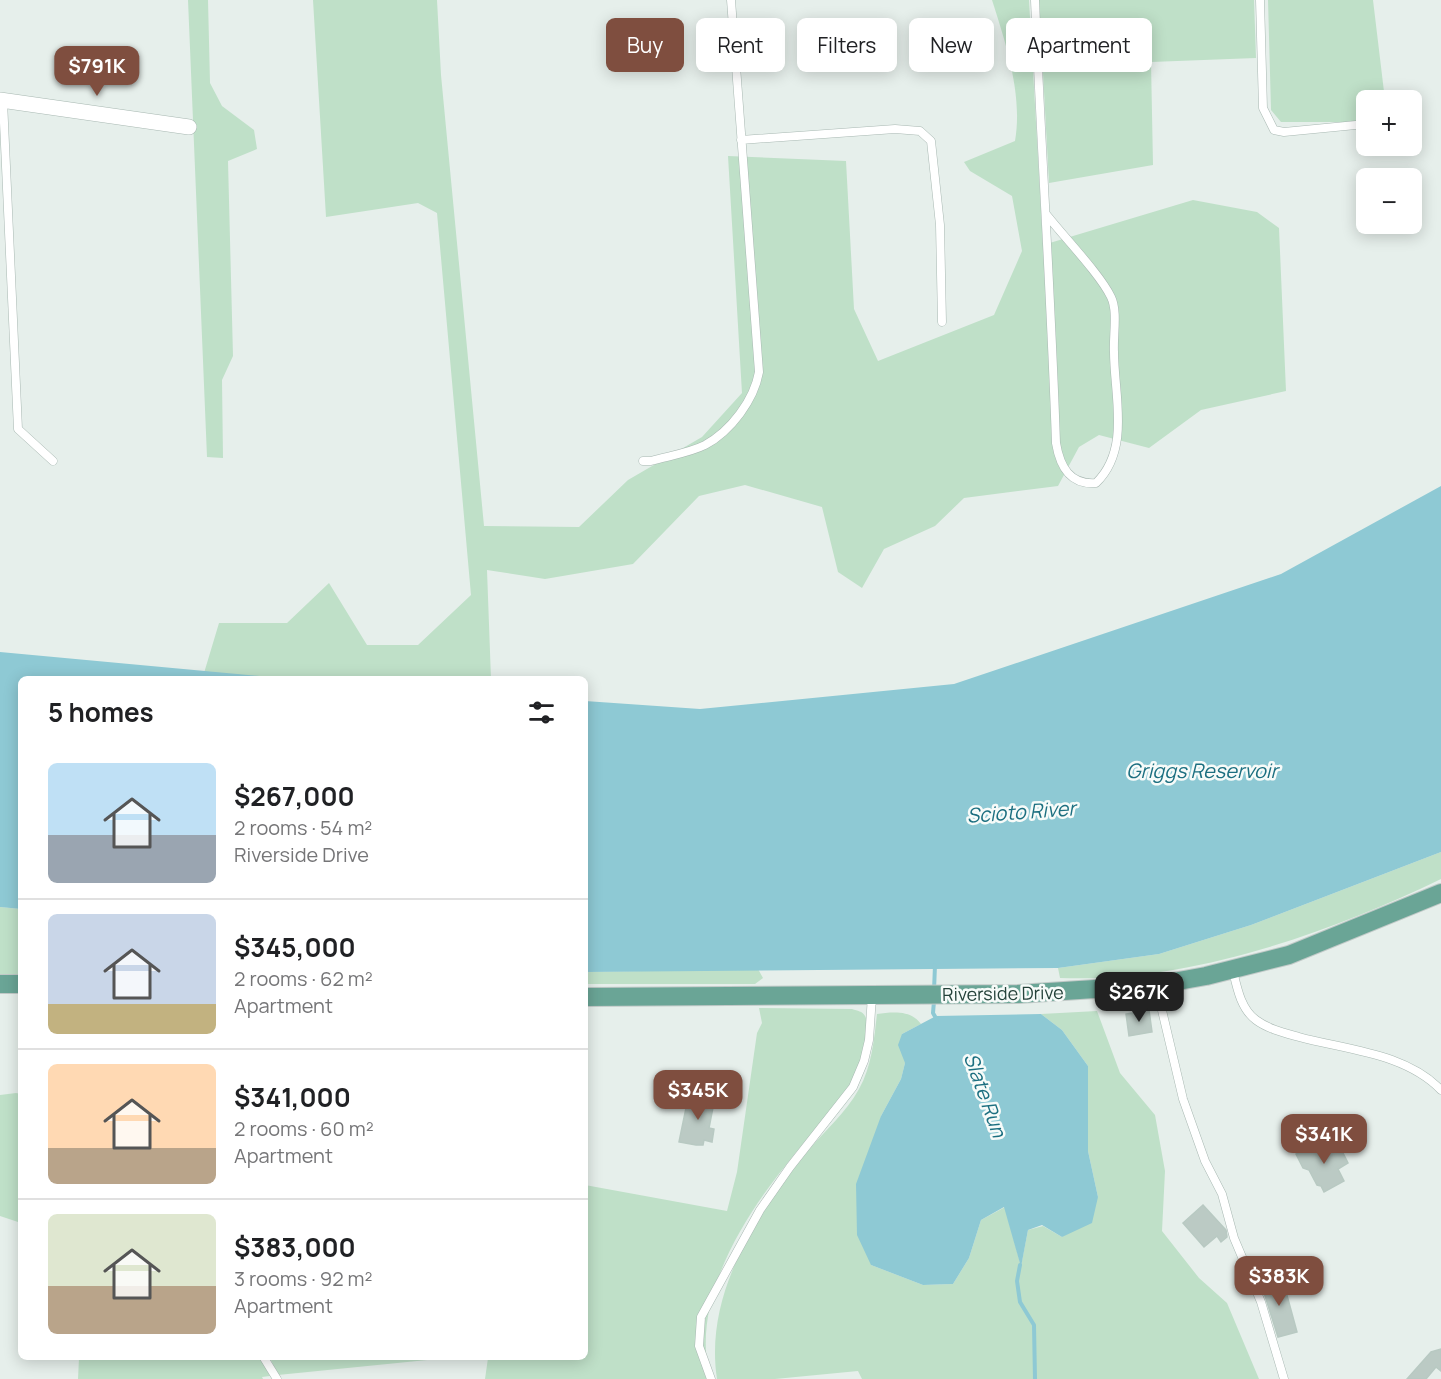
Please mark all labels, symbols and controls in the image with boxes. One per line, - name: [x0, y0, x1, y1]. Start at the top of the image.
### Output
- chip: Buy: [606, 18, 684, 72]
- chip: Rent: [696, 18, 785, 72]
- chip: Filters: [797, 18, 897, 72]
- chip: New: [909, 18, 994, 72]
- chip: Apartment: [1006, 18, 1152, 72]
- pin: $791K: [55, 46, 139, 97]
- text: $791K: [68, 52, 126, 79]
- map controls: [1356, 90, 1422, 234]
- button: +: [1356, 90, 1422, 156]
- button: −: [1356, 168, 1422, 234]
- text: 5 homes: [48, 694, 154, 730]
- icon: filters: [525, 696, 558, 729]
- water label: Griggs Reservoir: [1126, 757, 1280, 784]
- text: $267,000: [234, 778, 355, 814]
- icon: home: [96, 787, 168, 859]
- water label: Scioto River: [966, 794, 1079, 829]
- text: 2 rooms · 54 m²: [234, 814, 372, 841]
- text: Riverside Drive: [234, 841, 369, 868]
- text: $345,000: [234, 929, 356, 965]
- icon: home: [96, 938, 168, 1010]
- text: 2 rooms · 62 m²: [234, 965, 373, 992]
- pin: $267K: [1097, 972, 1181, 1023]
- text: $267K: [1109, 978, 1169, 1005]
- street label: Riverside Drive: [942, 980, 1064, 1006]
- text: Apartment: [234, 992, 333, 1019]
- water label: Slate Run: [958, 1049, 1014, 1142]
- pin: $345K: [656, 1070, 740, 1121]
- text: $345K: [667, 1076, 729, 1103]
- text: $341,000: [234, 1079, 351, 1115]
- icon: home: [96, 1088, 168, 1160]
- pin: $341K: [1282, 1114, 1366, 1165]
- text: 2 rooms · 60 m²: [234, 1115, 374, 1142]
- text: $341K: [1295, 1120, 1353, 1147]
- text: Apartment: [234, 1142, 333, 1169]
- text: $383,000: [234, 1229, 356, 1265]
- icon: home: [96, 1238, 168, 1310]
- pin: $383K: [1237, 1256, 1321, 1307]
- text: $383K: [1248, 1262, 1310, 1289]
- text: 3 rooms · 92 m²: [234, 1265, 373, 1292]
- text: Apartment: [234, 1292, 333, 1319]

